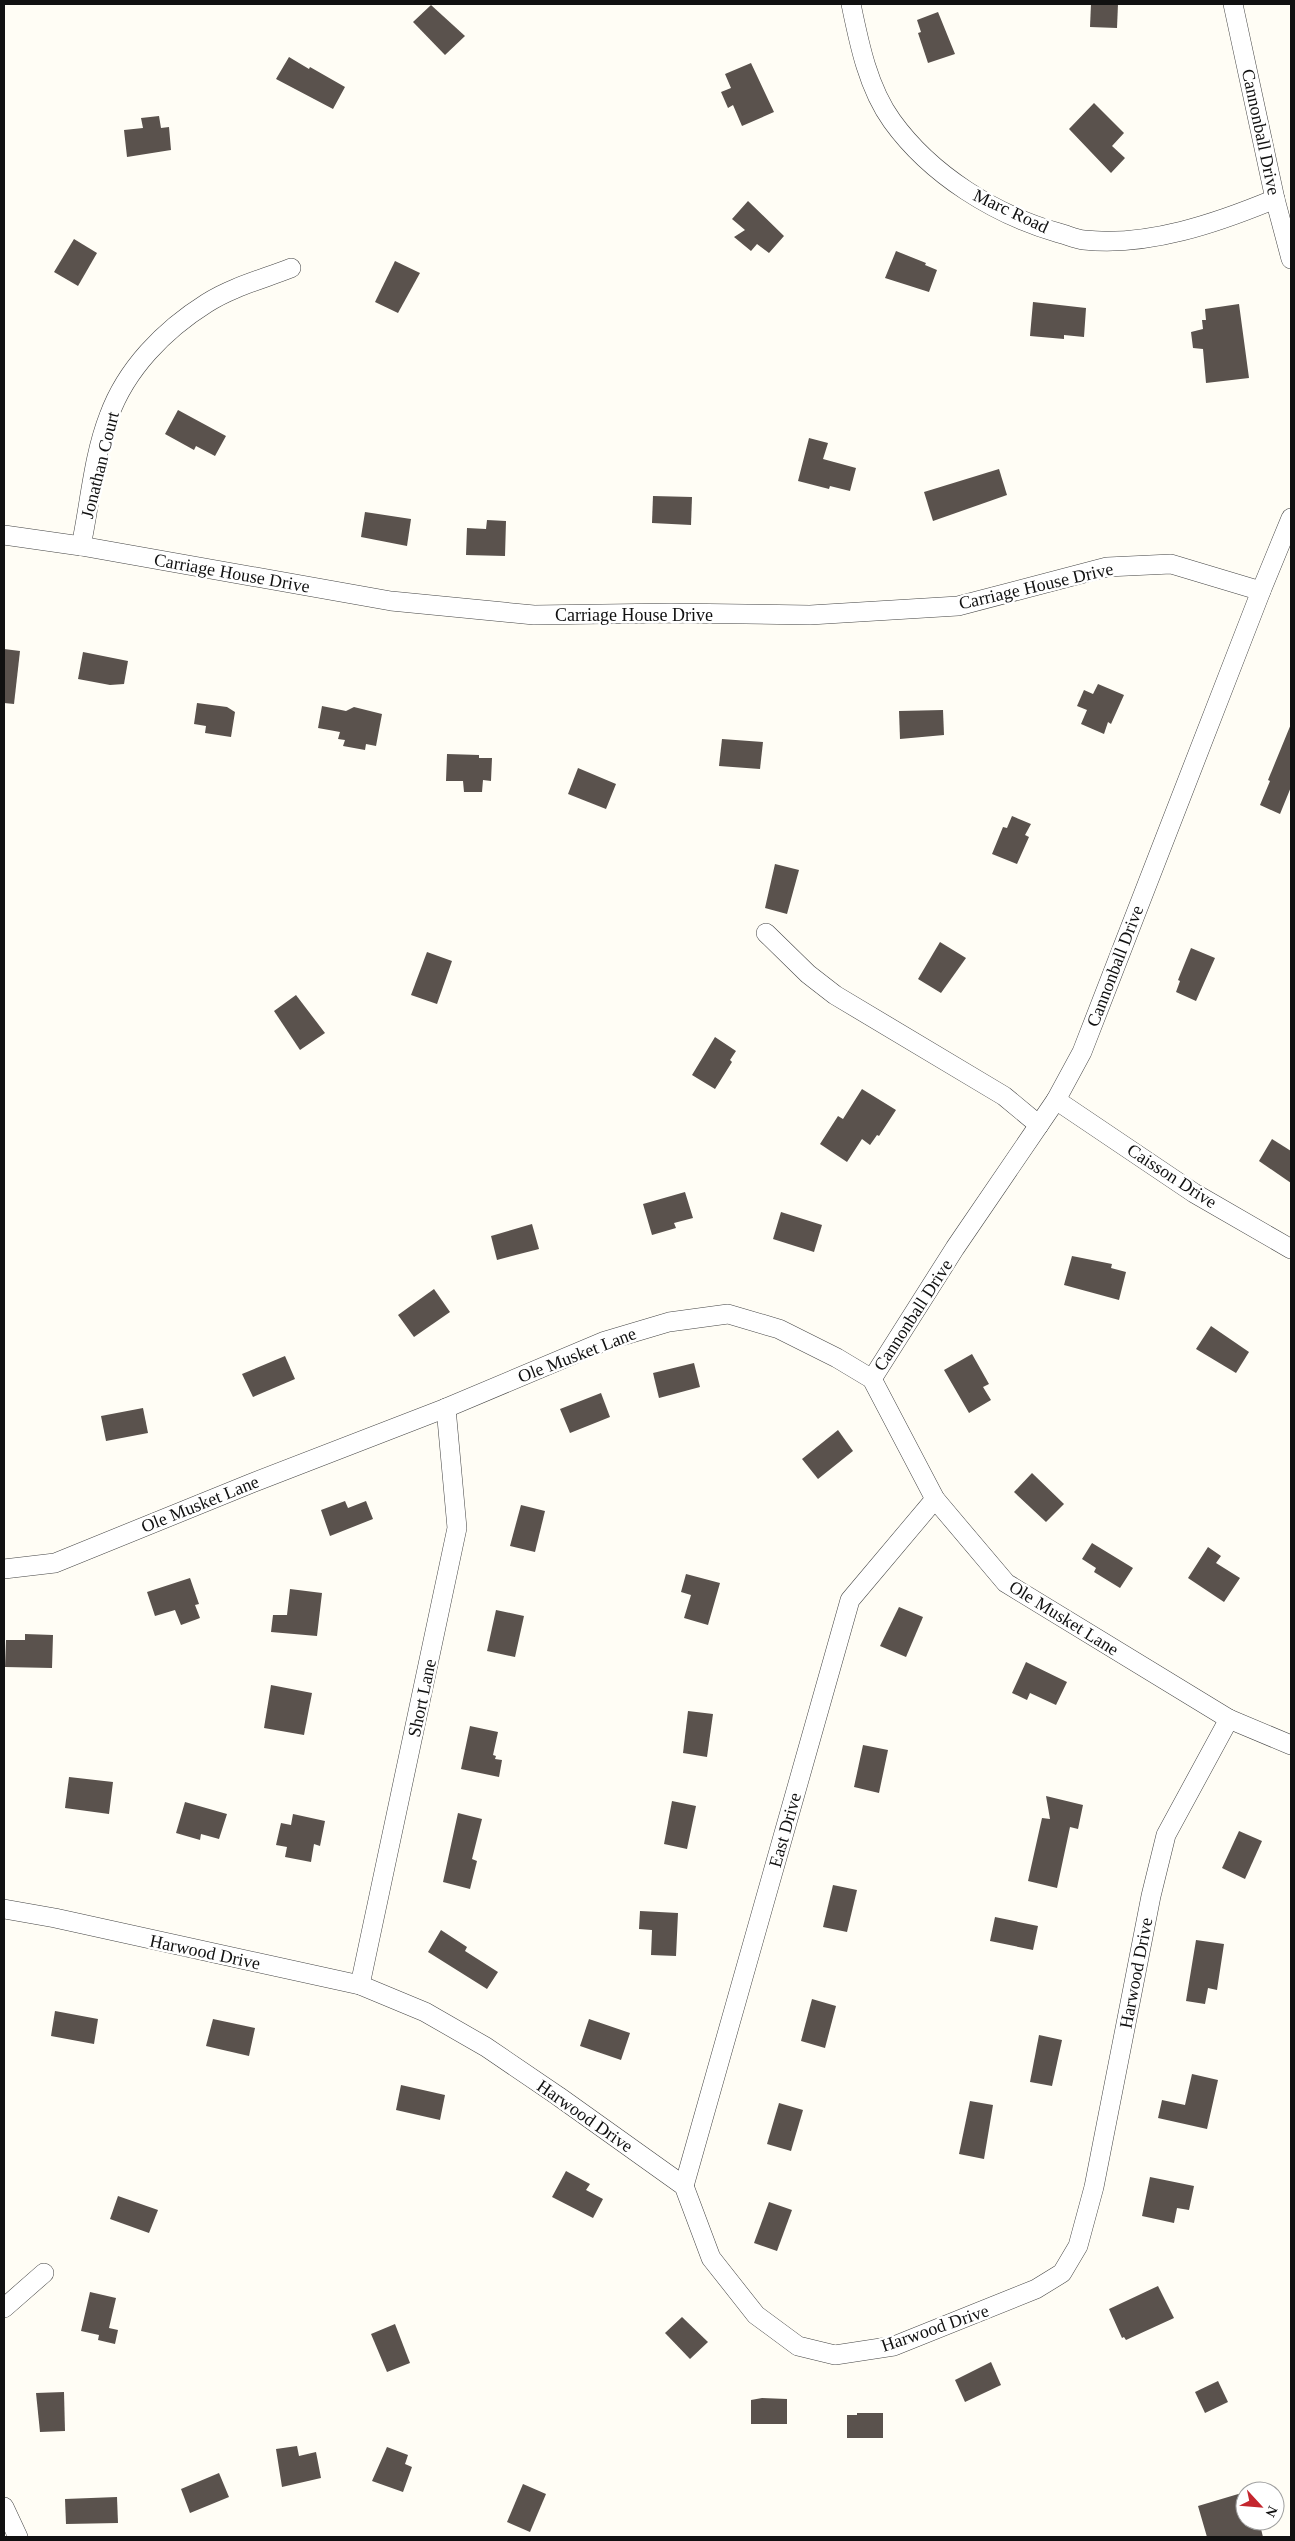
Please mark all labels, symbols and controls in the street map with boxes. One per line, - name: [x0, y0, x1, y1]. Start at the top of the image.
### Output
- street label: Cannonball Drive: [1238, 67, 1284, 197]
- street label: Marc Road: [970, 185, 1052, 237]
- street label: Jonathan Court: [77, 409, 123, 521]
- street label: Carriage House Drive: [152, 549, 312, 597]
- street label: Carriage House Drive: [957, 558, 1115, 614]
- street label: Carriage House Drive: [555, 605, 713, 625]
- street label: Cannonball Drive: [1083, 902, 1147, 1030]
- street label: Caisson Drive: [1124, 1140, 1220, 1212]
- street label: Cannonball Drive: [870, 1256, 956, 1374]
- street label: Ole Musket Lane: [515, 1323, 639, 1387]
- street label: Ole Musket Lane: [138, 1471, 262, 1537]
- street label: Ole Musket Lane: [1006, 1576, 1122, 1660]
- street label: Short Lane: [404, 1657, 440, 1739]
- street label: East Drive: [765, 1790, 805, 1870]
- street label: Harwood Drive: [1115, 1916, 1157, 2030]
- street label: Harwood Drive: [148, 1931, 262, 1973]
- street label: Harwood Drive: [533, 2076, 637, 2156]
- street label: Harwood Drive: [879, 2300, 991, 2356]
- north arrow: [1235, 2481, 1285, 2531]
- text: N: [1262, 2504, 1280, 2519]

